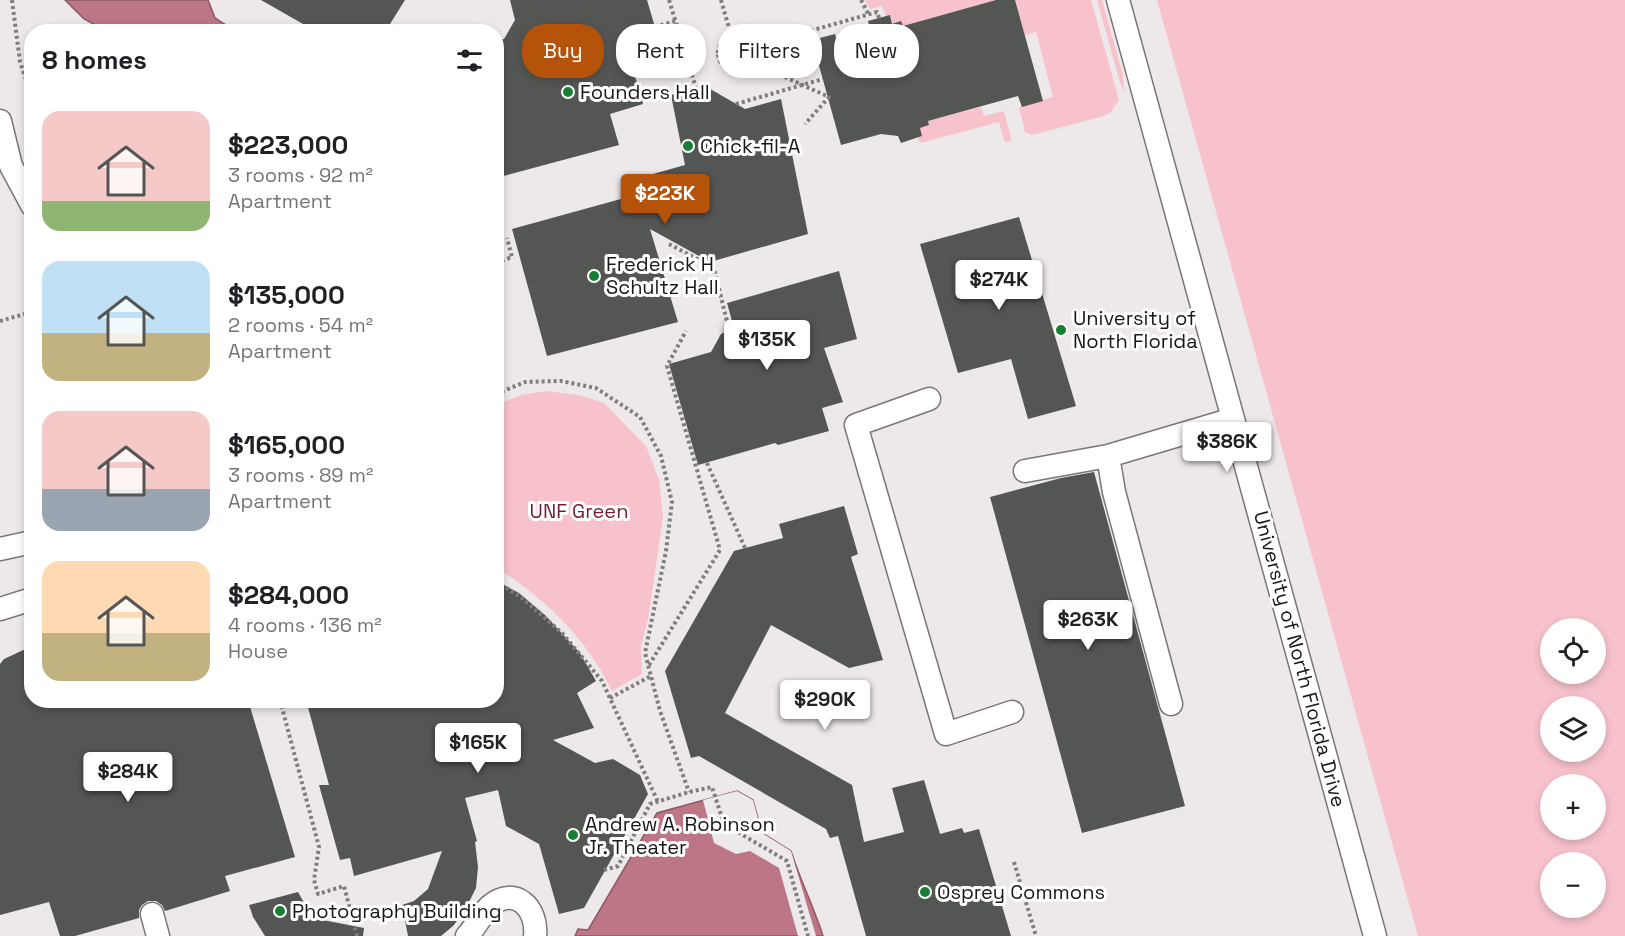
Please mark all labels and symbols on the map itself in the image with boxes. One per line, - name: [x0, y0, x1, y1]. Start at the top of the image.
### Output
- place label: Founders Hall: [580, 79, 710, 105]
- marker: Founders Hall: [561, 85, 575, 99]
- place label: Chick-fil-A: [700, 133, 801, 159]
- marker: Chick-fil-A: [681, 139, 695, 153]
- pin: $223K: [623, 174, 707, 225]
- place label: Frederick H Schultz Hall: [606, 251, 719, 300]
- pin: $274K: [957, 260, 1041, 311]
- marker: Frederick H Schultz Hall: [587, 269, 601, 283]
- place label: University of North Florida: [1073, 305, 1198, 354]
- pin: $135K: [725, 320, 809, 371]
- marker: University of North Florida: [1054, 323, 1068, 337]
- pin: $386K: [1185, 422, 1269, 473]
- park label: UNF Green: [530, 498, 628, 524]
- street label: University of North Florida Drive: [1248, 508, 1352, 810]
- pin: $263K: [1046, 600, 1130, 651]
- pin: $290K: [783, 680, 867, 731]
- pin: $165K: [436, 723, 520, 774]
- pin: $284K: [86, 752, 170, 803]
- place label: Andrew A. Robinson Jr. Theater: [585, 811, 775, 860]
- marker: Andrew A. Robinson Jr. Theater: [566, 828, 580, 842]
- place label: Osprey Commons: [937, 879, 1105, 905]
- marker: Osprey Commons: [918, 885, 932, 899]
- place label: Photography Building: [292, 898, 502, 924]
- marker: Photography Building: [273, 904, 287, 918]

